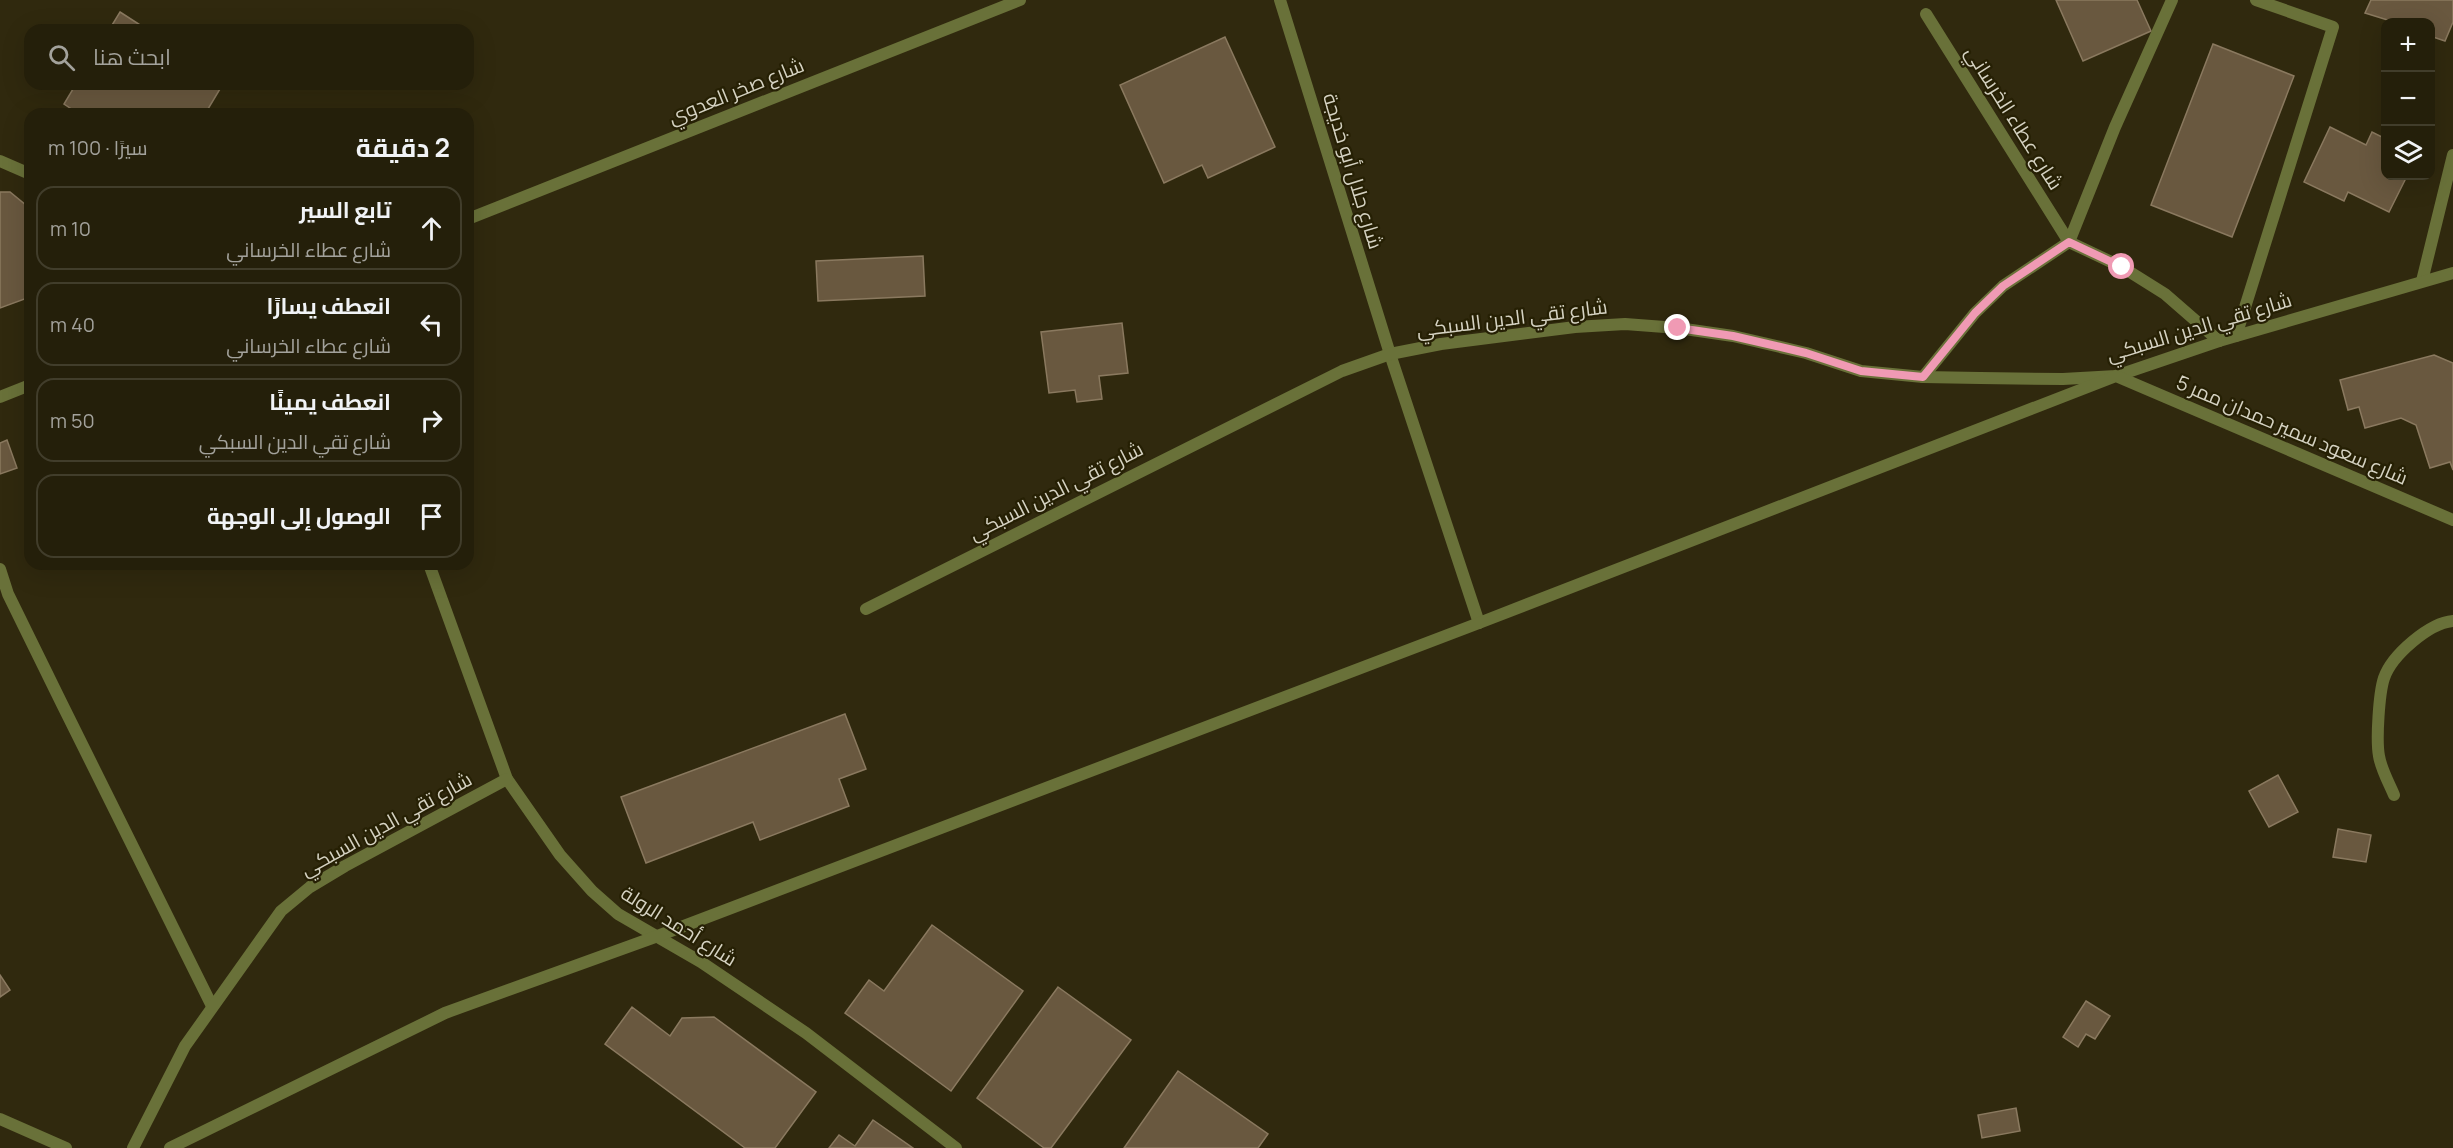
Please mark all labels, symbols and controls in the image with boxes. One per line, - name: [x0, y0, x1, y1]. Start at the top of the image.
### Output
- map controls: [2381, 18, 2435, 180]
- button: +: [2381, 18, 2435, 72]
- search box: [24, 24, 474, 90]
- icon: search: [45, 41, 78, 74]
- street label: شارع عطاء الخرساني: [1957, 41, 2070, 196]
- text: ابحث هنا: [93, 42, 171, 72]
- street label: شارع صخر العدوي: [664, 51, 809, 133]
- button: −: [2381, 72, 2435, 126]
- street label: شارع جلال أبو خديجة: [1316, 90, 1390, 252]
- button: layers: [2381, 126, 2435, 180]
- text: 2 دقيقة: [356, 129, 450, 165]
- text: سيرًا · 100 m: [48, 134, 148, 161]
- text: تابع السير: [299, 195, 391, 225]
- icon: ahead: [415, 212, 448, 245]
- text: 10 m: [50, 215, 91, 242]
- text: شارع عطاء الخرساني: [226, 236, 391, 263]
- route start: [2108, 253, 2134, 279]
- street label: شارع تقي الدين السبكي: [2103, 286, 2296, 370]
- text: انعطف يسارًا: [267, 291, 391, 321]
- street label: شارع تقي الدين السبكي: [1415, 292, 1609, 346]
- icon: left: [415, 308, 448, 341]
- text: 40 m: [50, 311, 95, 338]
- route end: [1664, 314, 1690, 340]
- text: شارع عطاء الخرساني: [226, 332, 391, 359]
- street label: شارع سعود سمير حمدان ممر 5: [2172, 368, 2412, 492]
- text: انعطف يمينًا: [269, 387, 391, 417]
- icon: right: [415, 404, 448, 437]
- text: 50 m: [50, 407, 95, 434]
- text: شارع تقي الدين السبكي: [199, 428, 391, 455]
- street label: شارع تقي الدين السبكي: [964, 435, 1149, 549]
- icon: arrive: [415, 500, 448, 533]
- text: الوصول إلى الوجهة: [207, 501, 391, 531]
- street label: شارع تقي الدين السبكي: [295, 765, 478, 885]
- street label: شارع أحمد الرولة: [615, 879, 743, 973]

